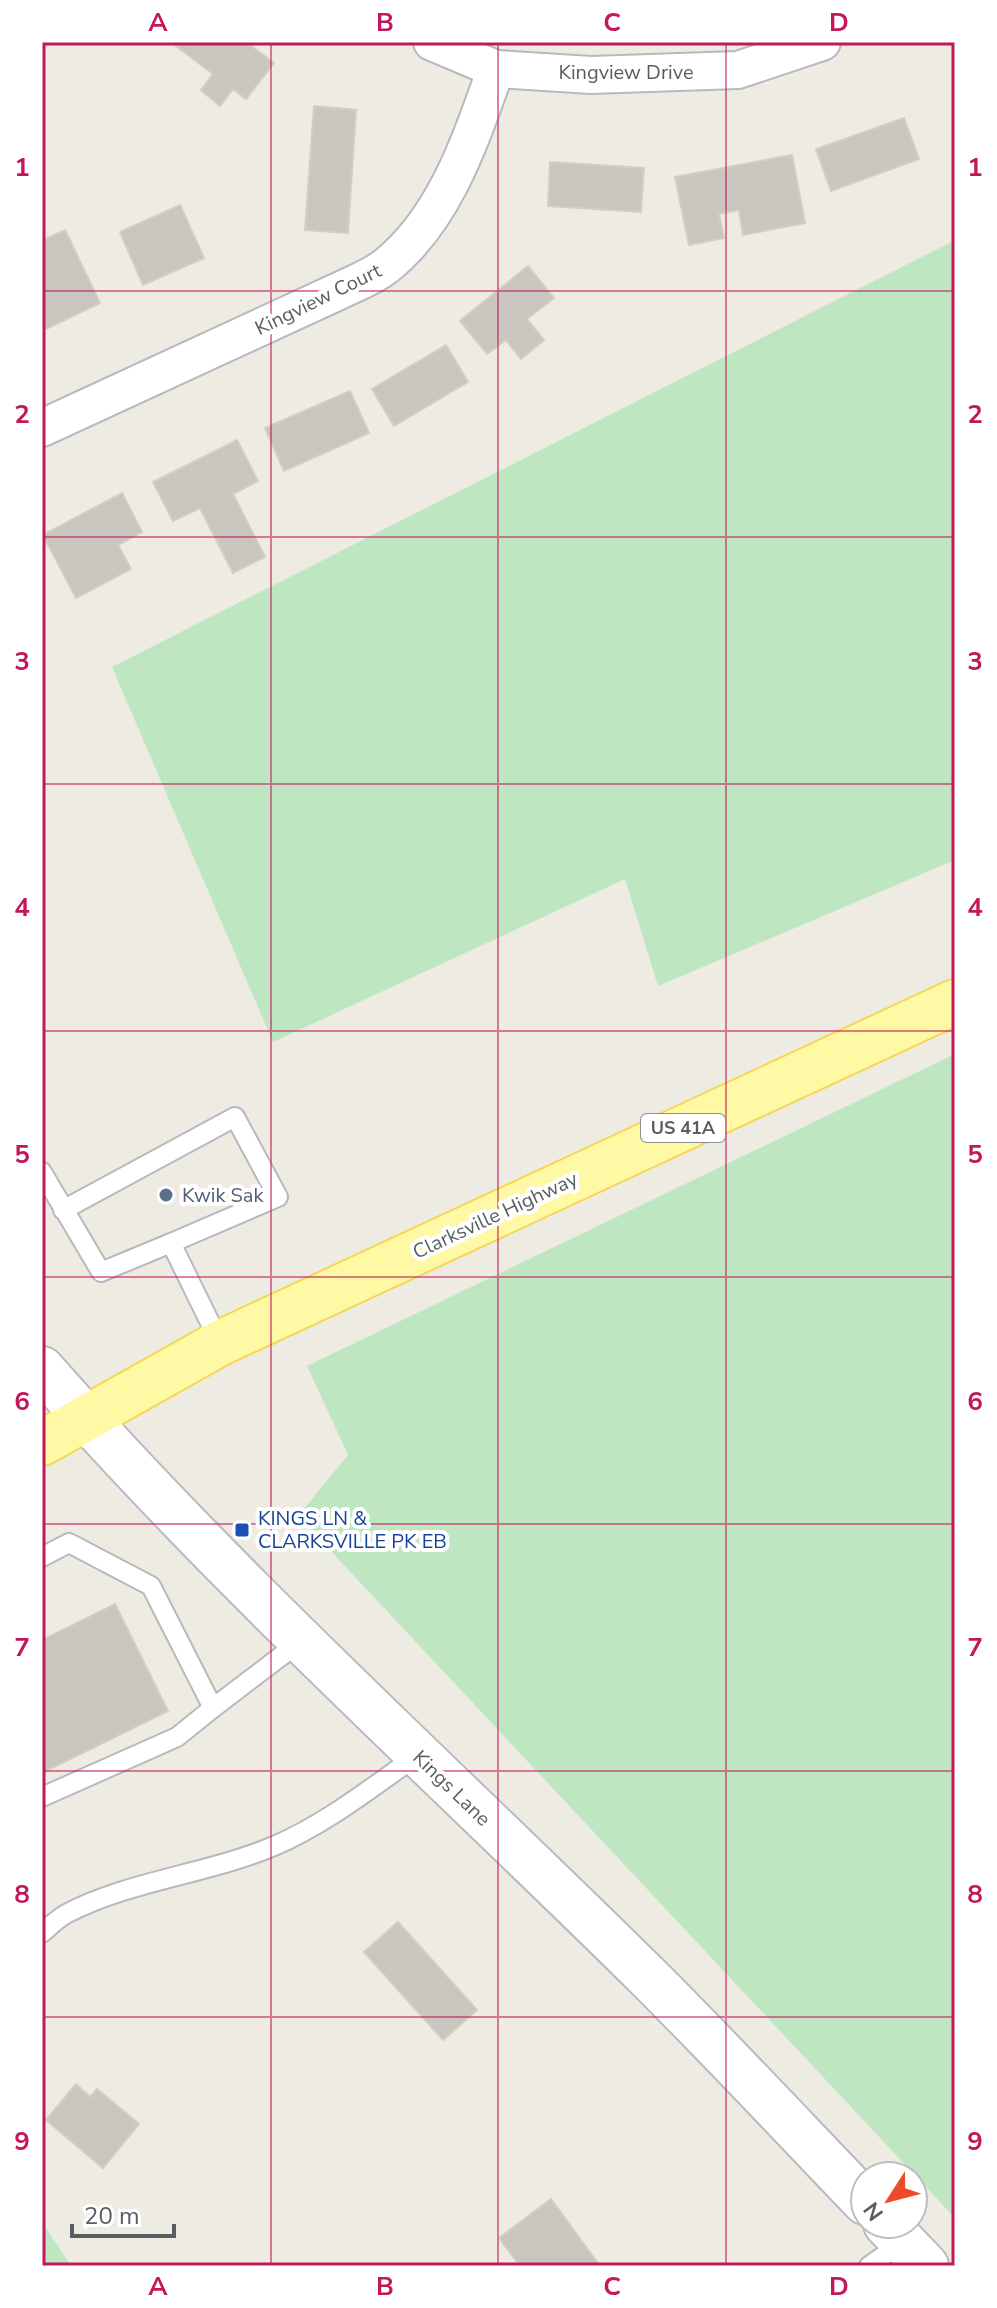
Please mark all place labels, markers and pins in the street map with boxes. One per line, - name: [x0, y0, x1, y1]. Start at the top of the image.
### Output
- place label: Kwik Sak: [182, 1182, 264, 1209]
- marker: Kwik Sak: [157, 1186, 175, 1204]
- place label: KINGS LN & CLARKSVILLE PK EB: [258, 1505, 447, 1555]
- marker: KINGS LN & CLARKSVILLE PK EB: [233, 1521, 251, 1539]

